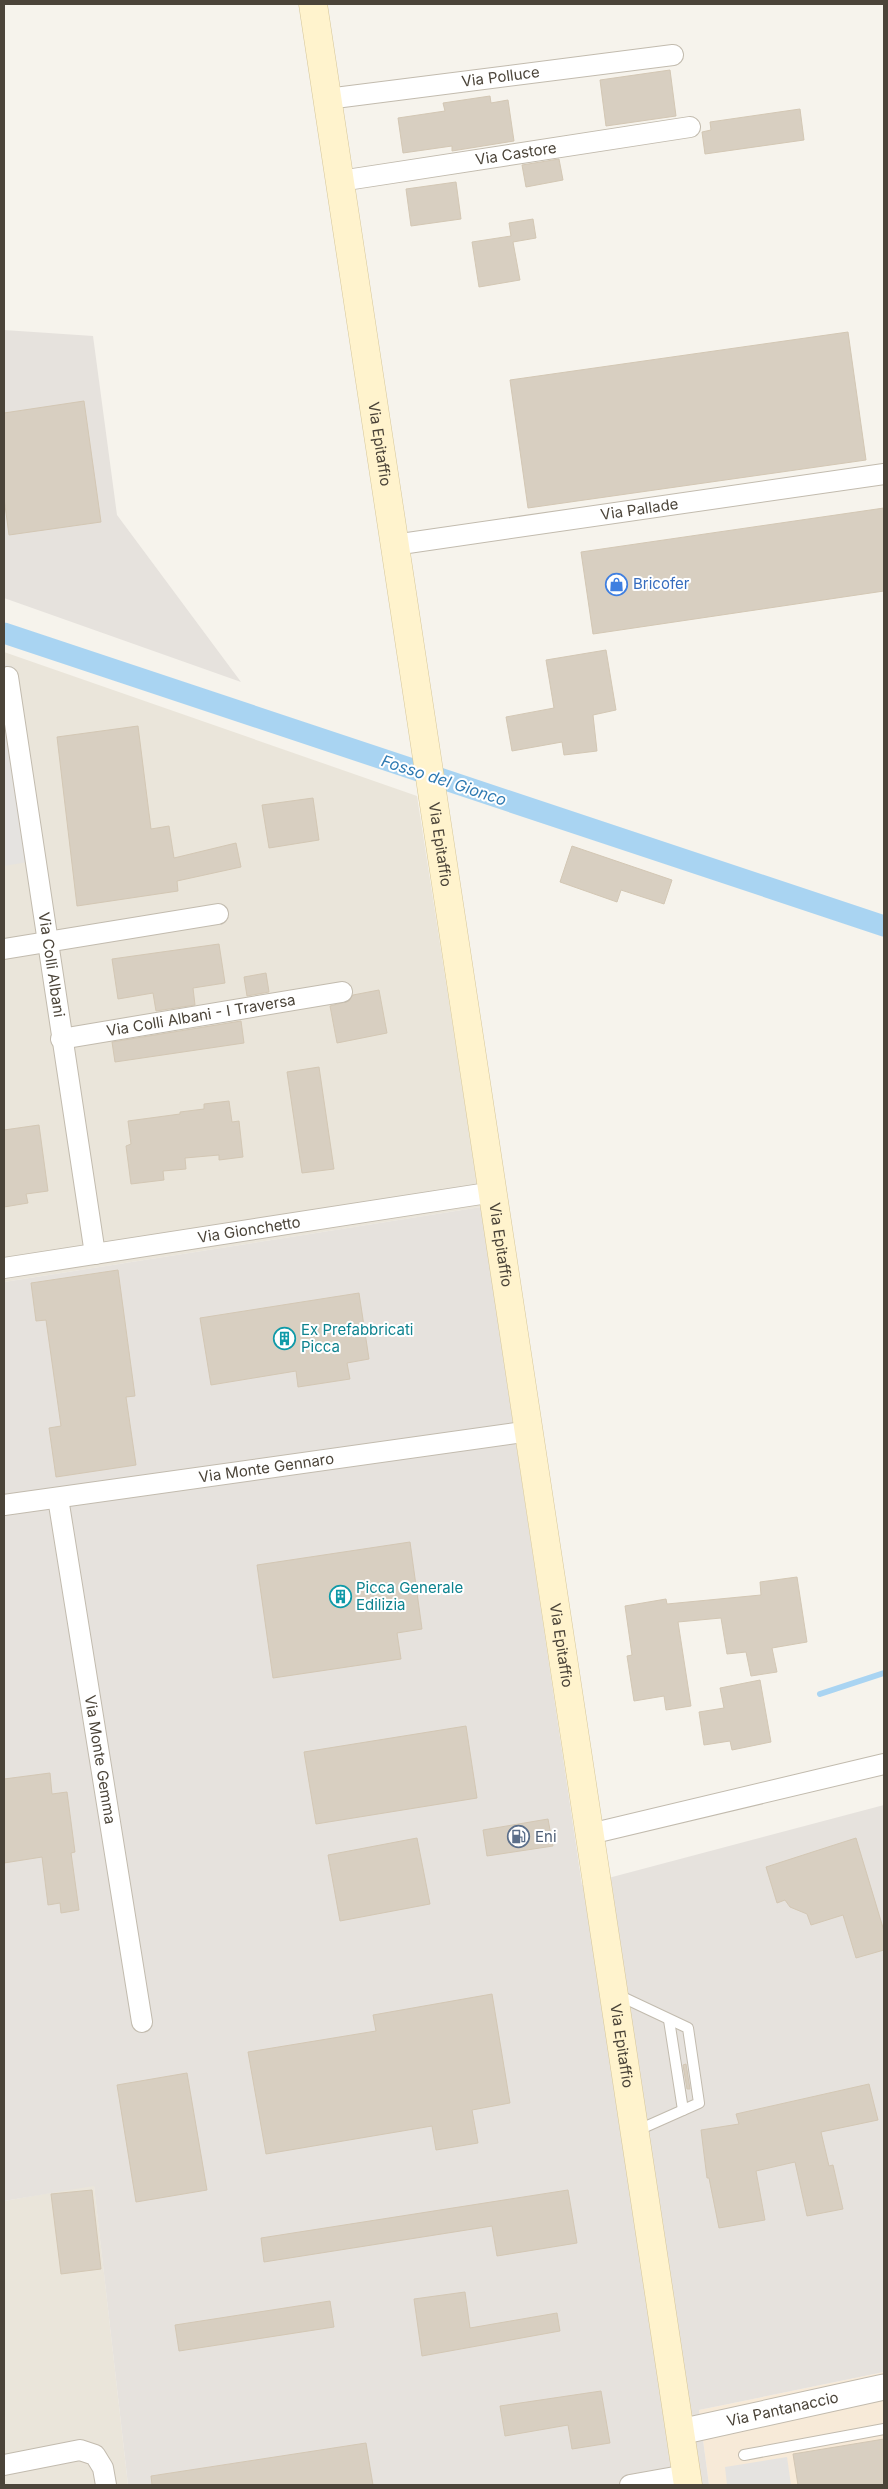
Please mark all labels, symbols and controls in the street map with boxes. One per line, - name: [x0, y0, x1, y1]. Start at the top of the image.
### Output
- street label: Via Polluce: [460, 62, 541, 91]
- street label: Via Castore: [474, 138, 558, 169]
- street label: Via Epitaffio: [364, 400, 396, 487]
- street label: Via Pallade: [599, 494, 679, 524]
- shop icon: Bricofer: [605, 572, 629, 596]
- place label: Bricofer: [633, 574, 690, 593]
- water label: Fosso del Gionco: [379, 750, 509, 810]
- street label: Via Epitaffio: [425, 801, 456, 888]
- street label: Via Colli Albani: [35, 911, 69, 1019]
- street label: Via Colli Albani - I Traversa: [105, 990, 297, 1040]
- street label: Via Epitaffio: [485, 1201, 517, 1288]
- street label: Via Gionchetto: [196, 1212, 302, 1247]
- place label: Ex Prefabbricati Picca: [301, 1320, 413, 1356]
- building icon: Ex Prefabbricati Picca: [273, 1327, 297, 1351]
- street label: Via Monte Gennaro: [198, 1449, 335, 1486]
- place label: Picca Generale Edilizia: [356, 1578, 463, 1614]
- building icon: Picca Generale Edilizia: [328, 1585, 352, 1609]
- street label: Via Epitaffio: [546, 1602, 577, 1689]
- street label: Via Monte Gemma: [81, 1694, 120, 1826]
- fuel station icon: Eni: [507, 1825, 531, 1849]
- place label: Eni: [535, 1827, 557, 1846]
- street label: Via Epitaffio: [606, 2002, 638, 2089]
- street label: Via Pantanaccio: [725, 2387, 840, 2430]

